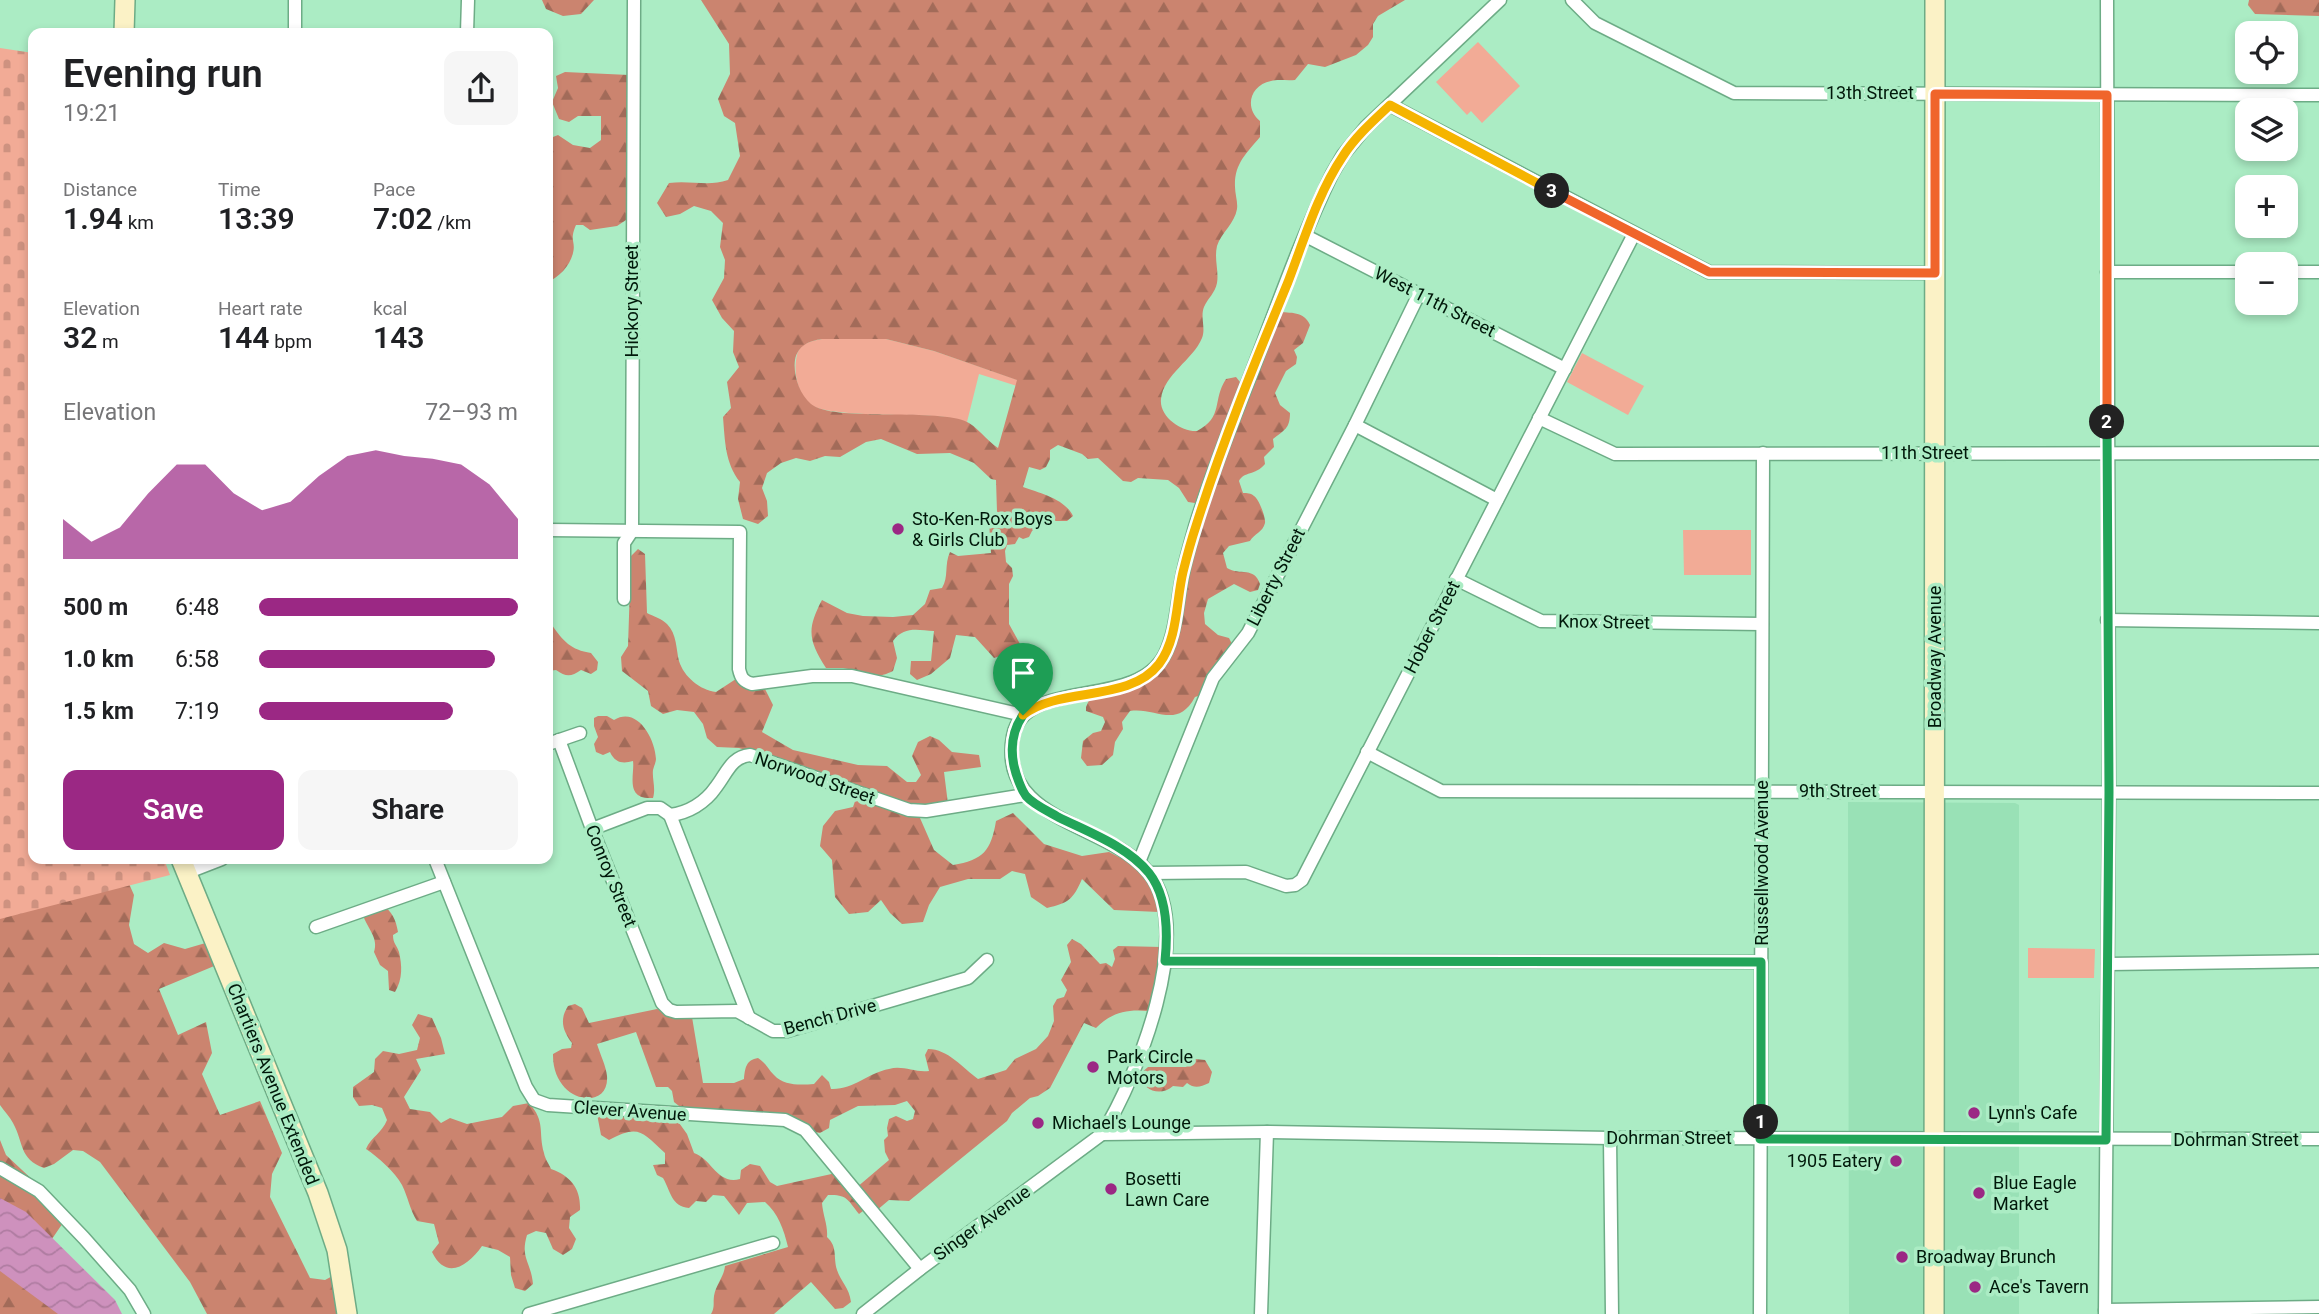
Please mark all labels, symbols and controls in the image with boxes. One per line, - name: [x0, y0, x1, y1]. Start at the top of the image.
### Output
- map controls: [2235, 21, 2298, 315]
- button: locate: [2235, 21, 2298, 84]
- button: share: [444, 51, 518, 125]
- text: Evening run: [63, 52, 263, 96]
- street label: 13th Street: [1826, 82, 1914, 103]
- button: layers: [2235, 98, 2298, 161]
- text: 19:21: [63, 100, 120, 127]
- pin: 3: [1534, 174, 1570, 208]
- button: +: [2235, 175, 2298, 238]
- text: Distance: [63, 178, 137, 201]
- text: Time: [218, 178, 261, 201]
- text: Pace: [373, 178, 415, 201]
- text: 3: [1546, 179, 1557, 202]
- text: 1.94: [63, 201, 123, 236]
- text: 13:39: [218, 201, 295, 236]
- text: 7:02: [373, 201, 433, 236]
- text: km: [123, 211, 154, 234]
- text: /km: [433, 211, 471, 234]
- street label: Hickory Street: [621, 245, 642, 357]
- button: −: [2235, 252, 2298, 315]
- street label: West 11th Street: [1371, 262, 1499, 341]
- text: Elevation: [63, 297, 140, 320]
- text: Heart rate: [218, 297, 303, 320]
- text: kcal: [373, 297, 407, 320]
- text: 32: [63, 320, 97, 355]
- text: 144: [218, 320, 269, 355]
- text: 143: [373, 320, 424, 355]
- text: m: [97, 330, 119, 353]
- text: bpm: [269, 330, 312, 353]
- text: Elevation: [63, 399, 156, 426]
- text: 72–93 m: [425, 399, 518, 426]
- pin: 2: [2090, 404, 2124, 440]
- text: 2: [2101, 410, 2112, 433]
- street label: 11th Street: [1881, 442, 1969, 463]
- place label: Sto-Ken-Rox Boys & Girls Club: [912, 508, 1053, 550]
- marker: Sto-Ken-Rox Boys & Girls Club: [890, 521, 906, 537]
- street label: Liberty Street: [1242, 524, 1309, 629]
- street label: Hober Street: [1399, 577, 1464, 676]
- street label: Broadway Avenue: [1924, 586, 1945, 728]
- text: 500 m: [63, 594, 128, 621]
- text: 6:48: [175, 594, 219, 621]
- street label: Knox Street: [1558, 610, 1650, 633]
- pin: [993, 643, 1053, 715]
- text: 1.0 km: [63, 646, 134, 673]
- text: 6:58: [175, 646, 219, 673]
- icon: arrive: [1004, 654, 1042, 692]
- text: 1.5 km: [63, 698, 134, 725]
- text: 7:19: [175, 698, 219, 725]
- street label: Norwood Street: [752, 747, 878, 808]
- button: Save: [63, 770, 284, 850]
- button: Share: [298, 770, 518, 850]
- street label: Russellwood Avenue: [1751, 780, 1772, 946]
- street label: 9th Street: [1799, 780, 1877, 801]
- street label: Conroy Street: [581, 822, 642, 930]
- street label: Chartiers Avenue Extended: [223, 980, 324, 1188]
- street label: Bench Drive: [781, 994, 878, 1039]
- place label: Park Circle Motors: [1107, 1046, 1193, 1088]
- marker: Park Circle Motors: [1085, 1059, 1101, 1075]
- street label: Clever Avenue: [573, 1096, 687, 1125]
- place label: Lynn's Cafe: [1988, 1102, 2077, 1123]
- pin: 1: [1744, 1104, 1778, 1140]
- marker: Lynn's Cafe: [1966, 1105, 1982, 1121]
- text: 1: [1755, 1110, 1766, 1133]
- place label: Michael's Lounge: [1052, 1112, 1191, 1133]
- marker: Michael's Lounge: [1030, 1115, 1046, 1131]
- street label: Dohrman Street: [1606, 1127, 1732, 1148]
- street label: Dohrman Street: [2173, 1129, 2299, 1150]
- place label: 1905 Eatery: [1787, 1150, 1882, 1171]
- marker: 1905 Eatery: [1888, 1153, 1904, 1169]
- place label: Bosetti Lawn Care: [1125, 1168, 1209, 1210]
- place label: Blue Eagle Market: [1993, 1172, 2077, 1214]
- street label: Singer Avenue: [929, 1181, 1034, 1265]
- marker: Bosetti Lawn Care: [1103, 1181, 1119, 1197]
- marker: Blue Eagle Market: [1971, 1185, 1987, 1201]
- place label: Broadway Brunch: [1916, 1246, 2056, 1267]
- marker: Broadway Brunch: [1894, 1249, 1910, 1265]
- place label: Ace's Tavern: [1989, 1276, 2089, 1297]
- marker: Ace's Tavern: [1967, 1279, 1983, 1295]

